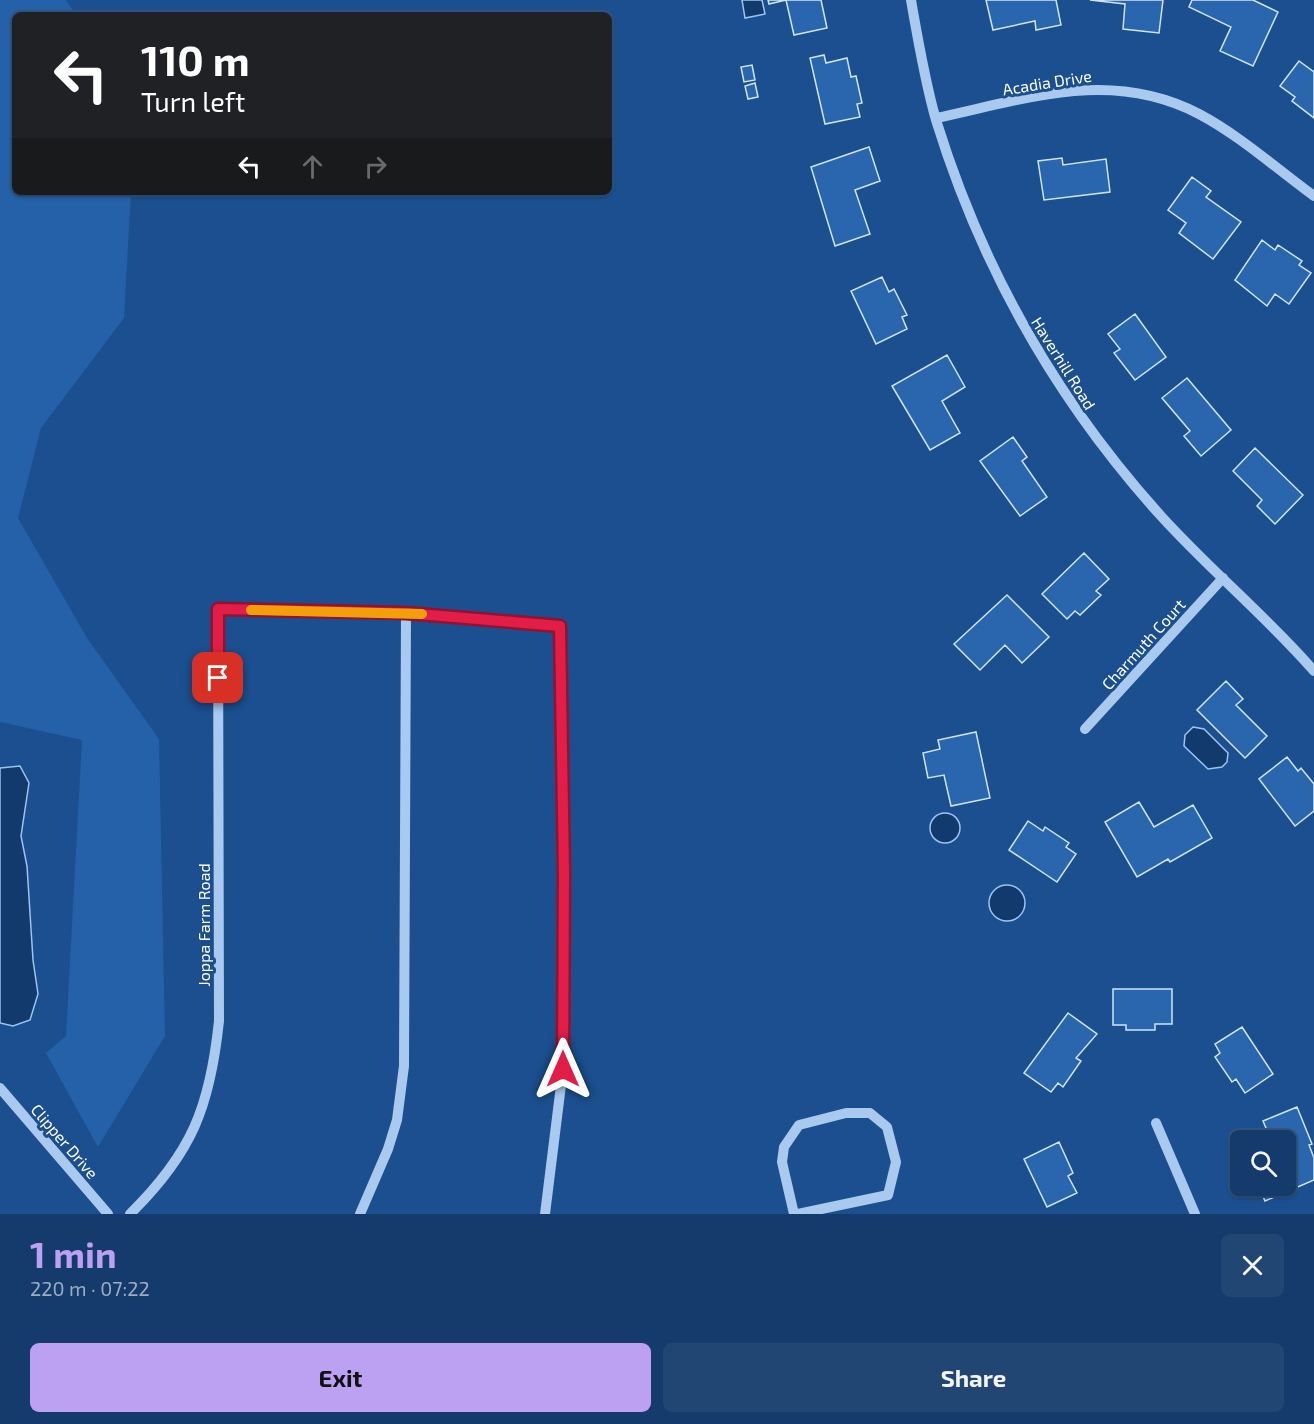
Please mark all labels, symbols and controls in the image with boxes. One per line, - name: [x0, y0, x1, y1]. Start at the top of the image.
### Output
- text: 110 m: [141, 34, 250, 84]
- icon: left: [42, 36, 120, 114]
- street label: Acadia Drive: [1001, 66, 1093, 98]
- text: Turn left: [141, 85, 245, 117]
- icon: left: [233, 150, 266, 183]
- icon: ahead: [296, 150, 329, 183]
- icon: right: [359, 150, 392, 183]
- street label: Haverhill Road: [1028, 313, 1100, 413]
- street label: Charmuth Court: [1097, 595, 1189, 693]
- pin: [192, 652, 243, 703]
- icon: arrive: [201, 661, 234, 694]
- street label: Joppa Farm Road: [194, 863, 213, 987]
- position arrow: [531, 1037, 595, 1101]
- street label: Clipper Drive: [27, 1100, 103, 1182]
- map controls: [1230, 1130, 1296, 1196]
- button: search: [1230, 1130, 1296, 1196]
- text: 1 min: [30, 1232, 117, 1275]
- button: close: [1221, 1234, 1284, 1297]
- text: 220 m · 07:22: [30, 1276, 150, 1300]
- button: Exit: [30, 1343, 651, 1412]
- button: Share: [663, 1343, 1284, 1412]

